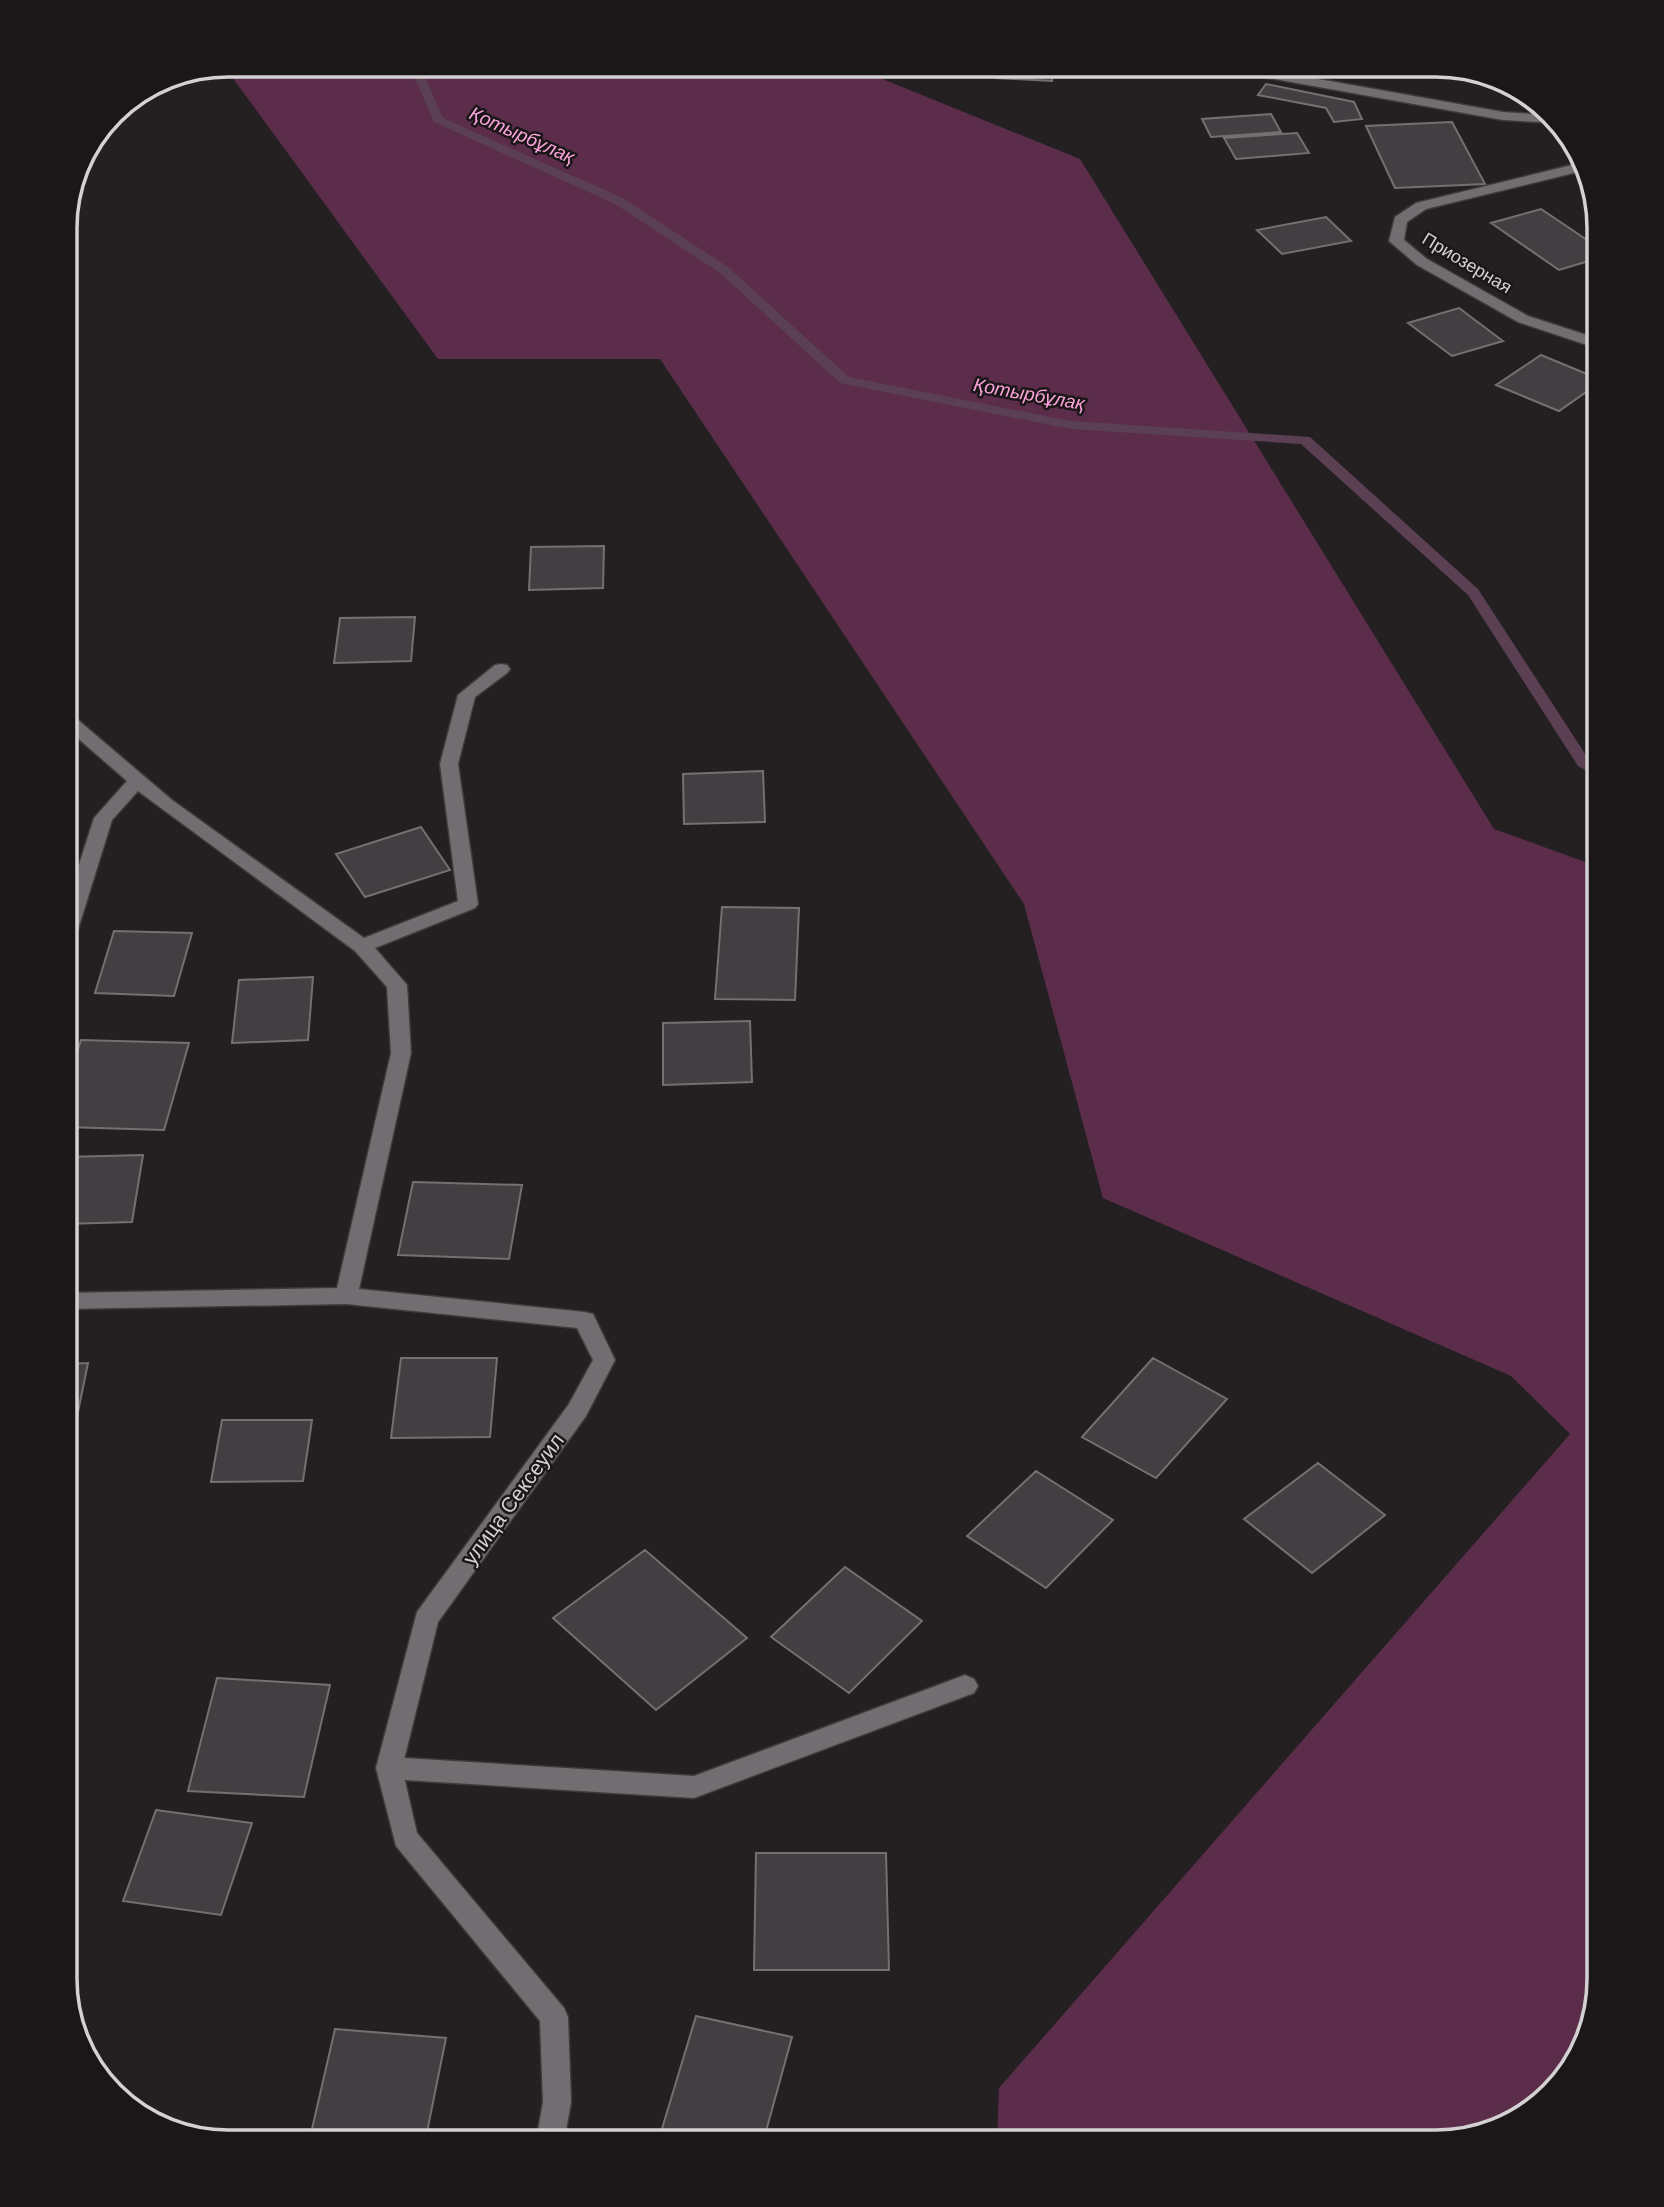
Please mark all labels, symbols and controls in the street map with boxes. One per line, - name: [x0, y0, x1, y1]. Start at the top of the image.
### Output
- water label: Қотырбұлақ: [466, 103, 579, 168]
- street label: Приозерная: [1419, 229, 1515, 297]
- water label: Қотырбұлақ: [972, 374, 1087, 414]
- street label: улица Сексеуил: [458, 1429, 568, 1569]

